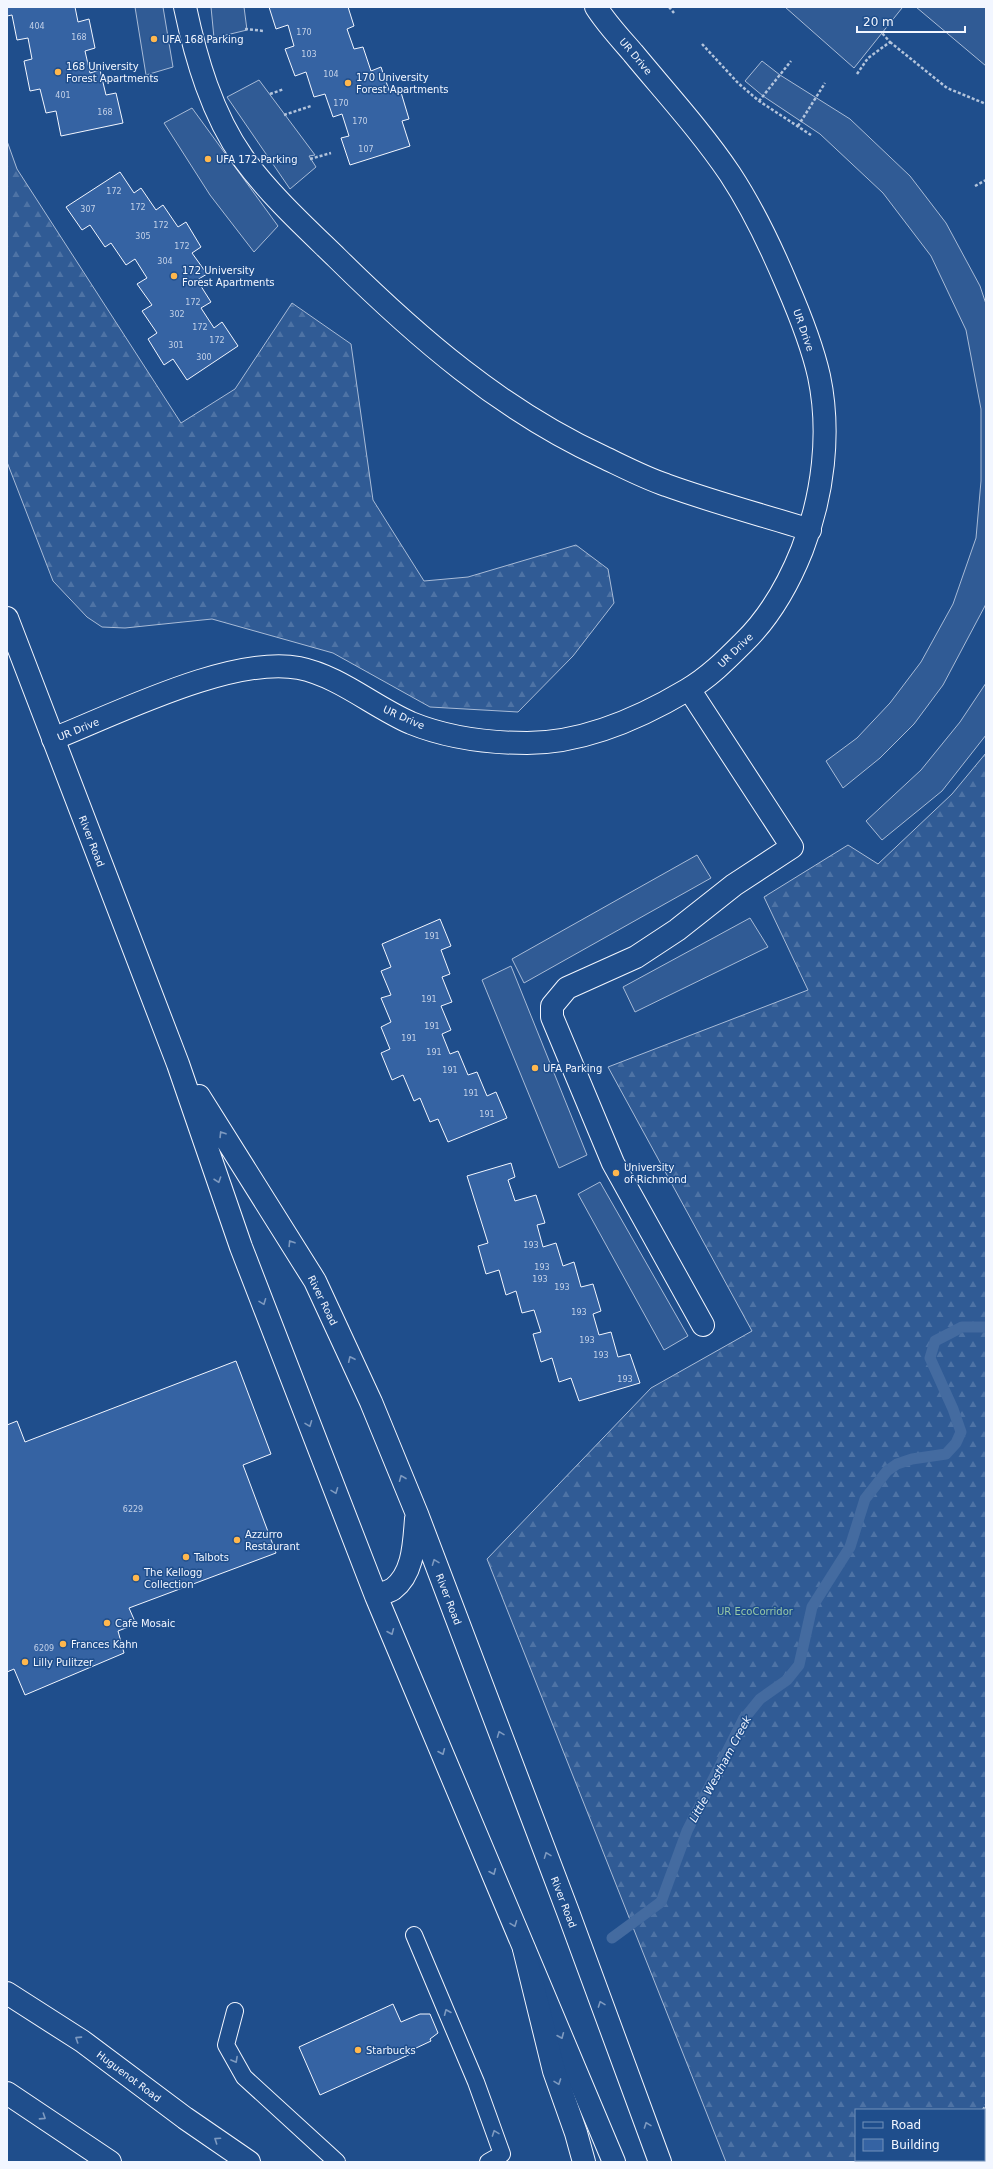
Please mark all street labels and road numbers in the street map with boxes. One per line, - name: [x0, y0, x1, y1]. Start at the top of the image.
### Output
- street label: UR Drive: [617, 36, 654, 77]
- street label: UR Drive: [791, 308, 816, 353]
- street label: UR Drive: [716, 631, 755, 670]
- street label: UR Drive: [381, 703, 426, 731]
- street label: UR Drive: [56, 716, 101, 743]
- street label: River Road: [77, 814, 106, 868]
- street label: River Road: [306, 1273, 339, 1327]
- street label: River Road: [434, 1572, 463, 1626]
- street label: River Road: [549, 1875, 578, 1929]
- street label: Huguenot Road: [95, 2049, 163, 2104]

